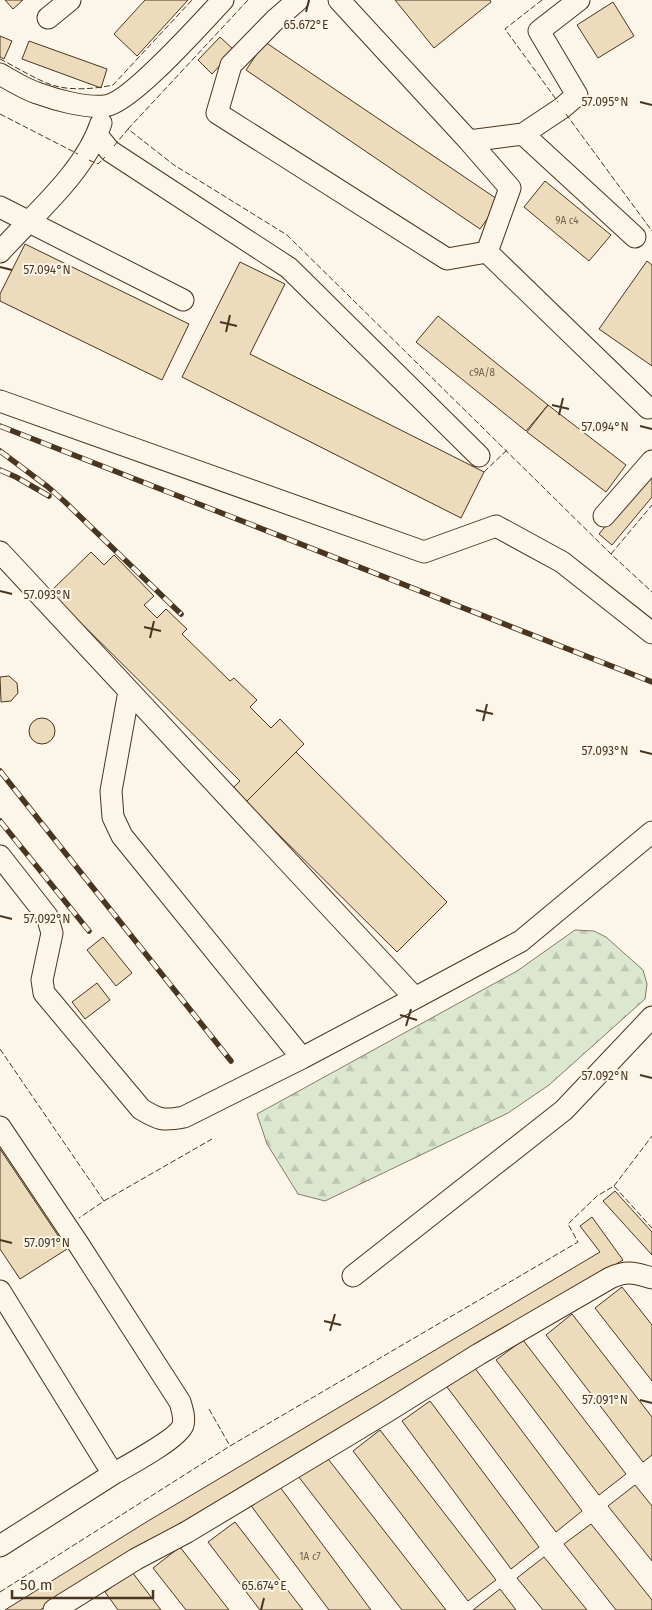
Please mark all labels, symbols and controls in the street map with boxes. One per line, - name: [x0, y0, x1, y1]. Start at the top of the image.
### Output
- text: 65.672°E: [284, 18, 329, 32]
- text: 57.095°N: [581, 95, 629, 109]
- house number: 9А с4: [555, 215, 579, 227]
- text: 57.094°N: [23, 263, 71, 277]
- house number: с9А/8: [469, 367, 496, 379]
- text: 57.094°N: [581, 420, 629, 434]
- text: 57.093°N: [24, 588, 70, 602]
- text: 57.093°N: [582, 744, 628, 758]
- text: 57.092°N: [24, 912, 70, 926]
- text: 57.092°N: [582, 1069, 628, 1083]
- text: 57.091°N: [24, 1236, 70, 1250]
- text: 57.091°N: [582, 1393, 628, 1407]
- house number: 1А с7: [299, 1551, 321, 1563]
- scale bar: [12, 1568, 154, 1600]
- text: 50 m: [20, 1576, 53, 1594]
- text: 65.674°E: [241, 1579, 287, 1593]

